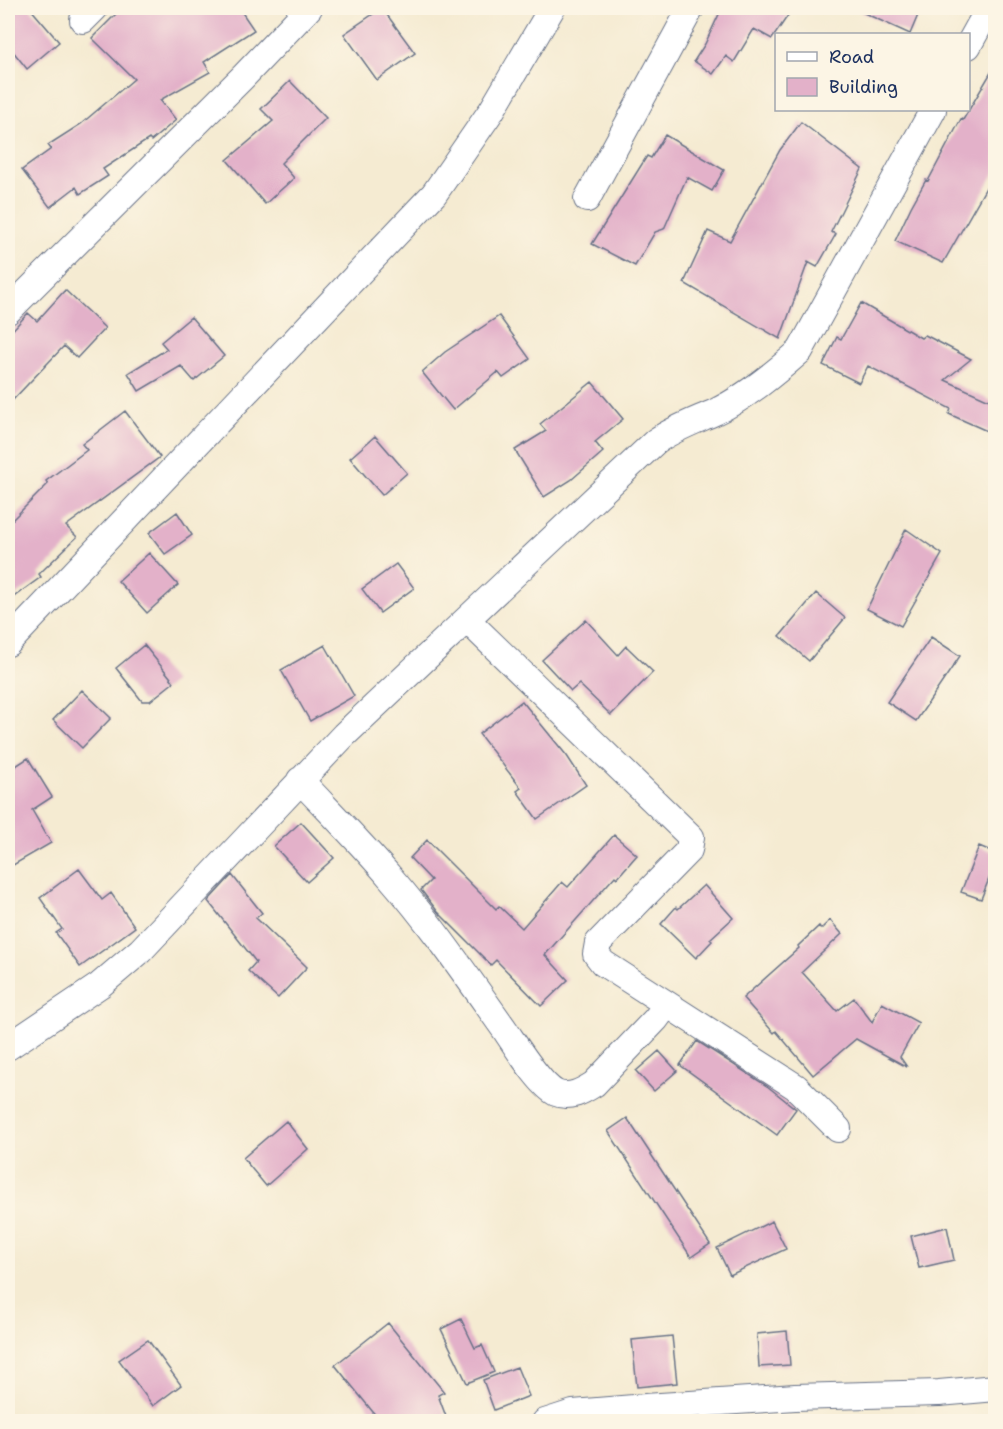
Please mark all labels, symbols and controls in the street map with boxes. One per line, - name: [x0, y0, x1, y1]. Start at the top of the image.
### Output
- legend: [775, 33, 970, 111]
- text: Road: [829, 45, 874, 69]
- text: Building: [829, 75, 898, 99]

